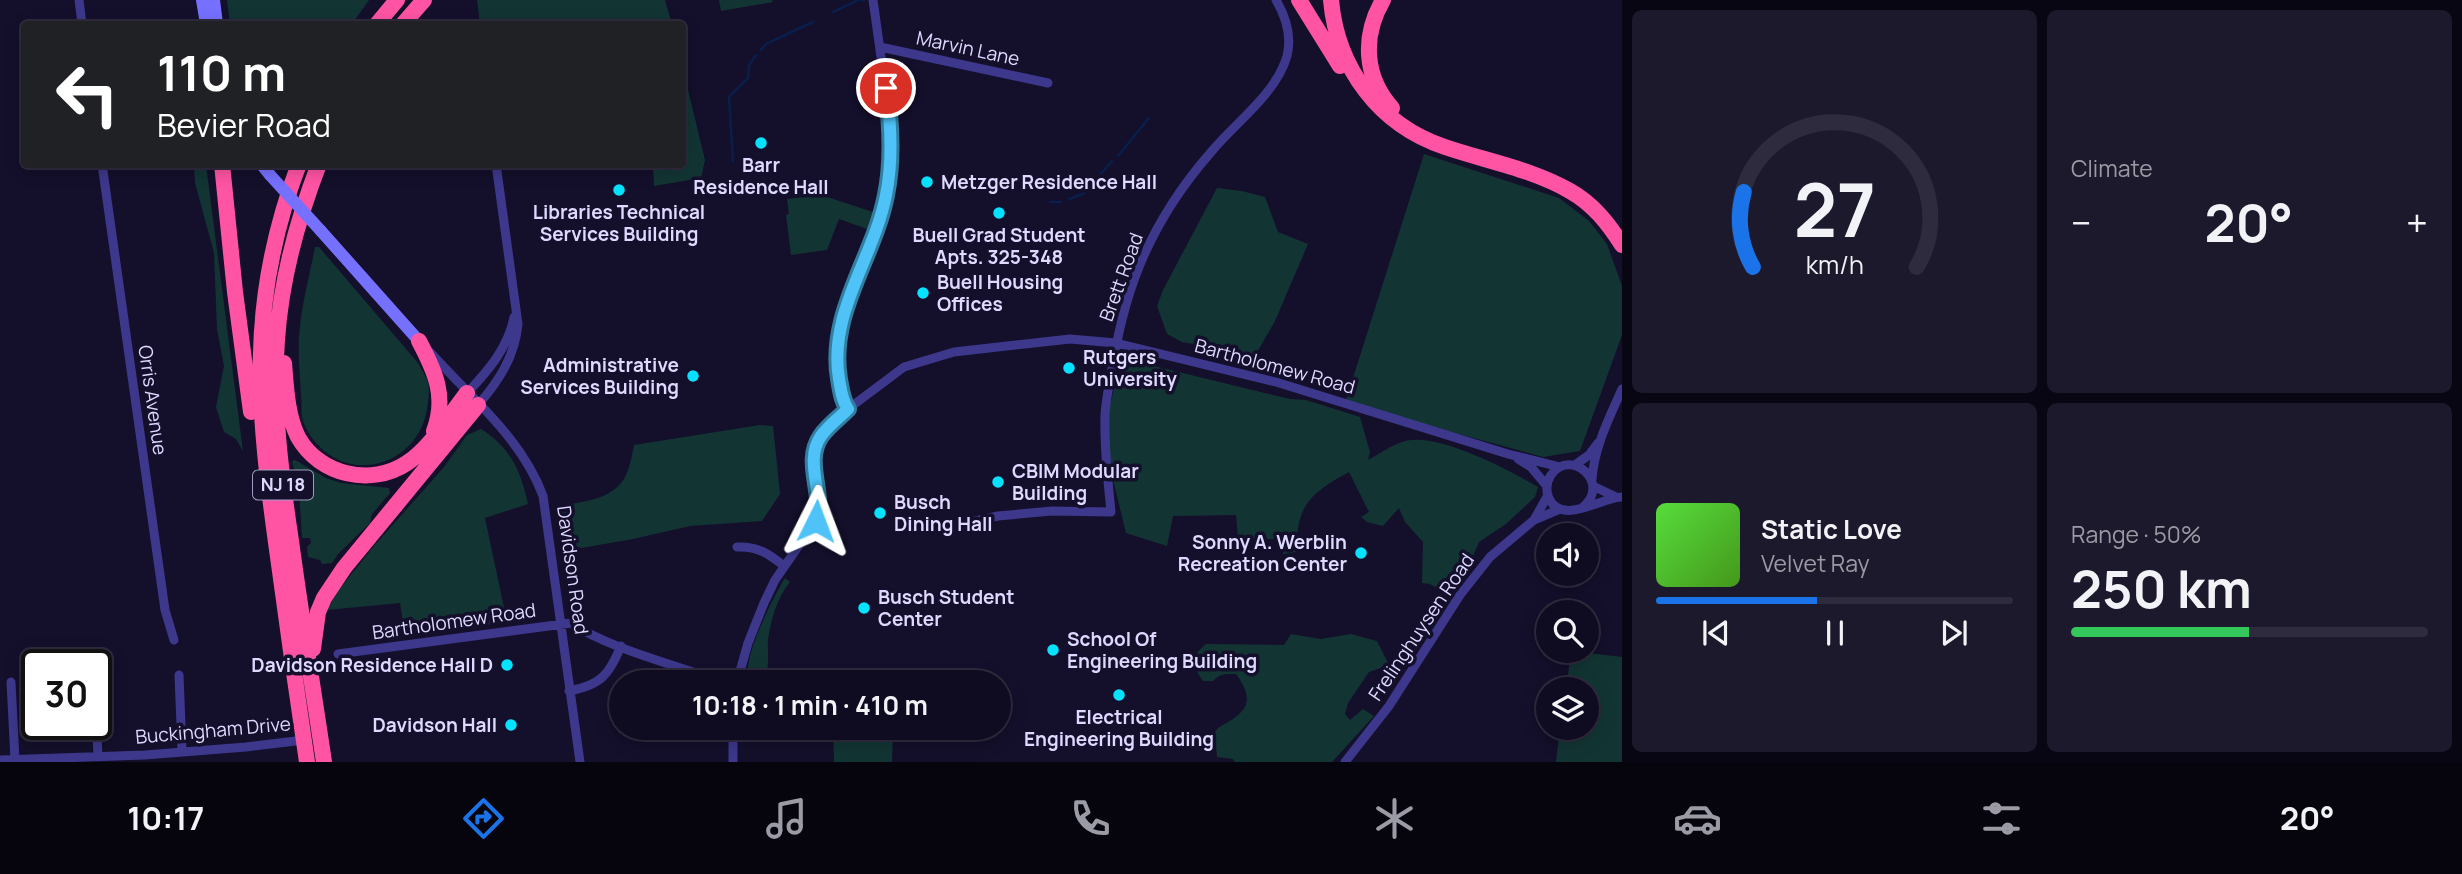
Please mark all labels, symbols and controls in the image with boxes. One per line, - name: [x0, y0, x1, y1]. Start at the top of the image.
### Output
- street label: Marvin Lane: [914, 24, 1022, 72]
- text: 110 m: [157, 39, 286, 106]
- icon: left: [42, 49, 133, 140]
- pin: [856, 58, 916, 118]
- icon: arrive: [867, 69, 905, 107]
- text: Bevier Road: [157, 103, 331, 147]
- marker: Barr Residence Hall: [753, 135, 769, 151]
- place label: Barr Residence Hall: [693, 152, 829, 200]
- text: Climate: [2071, 152, 2153, 184]
- text: 27: [1793, 160, 1876, 260]
- place label: Metzger Residence Hall: [941, 169, 1157, 195]
- marker: Metzger Residence Hall: [919, 174, 935, 190]
- marker: Libraries Technical Services Building: [611, 182, 627, 198]
- text: 20°: [2205, 187, 2293, 258]
- text: −: [2071, 196, 2092, 248]
- text: +: [2406, 196, 2428, 248]
- place label: Libraries Technical Services Building: [533, 199, 705, 247]
- marker: Buell Grad Student Apts. 325-348: [991, 205, 1007, 221]
- place label: Buell Grad Student Apts. 325-348: [912, 222, 1086, 270]
- street label: Brett Road: [1093, 229, 1149, 325]
- text: km/h: [1805, 247, 1864, 282]
- place label: Buell Housing Offices: [937, 269, 1063, 317]
- marker: Buell Housing Offices: [915, 285, 931, 301]
- street label: Bartholomew Road: [1192, 332, 1358, 400]
- street label: Orris Avenue: [132, 343, 174, 457]
- place label: Rutgers University: [1083, 344, 1177, 392]
- place label: Administrative Services Building: [520, 352, 679, 400]
- marker: Rutgers University: [1061, 360, 1077, 376]
- marker: Administrative Services Building: [685, 368, 701, 384]
- place label: CBIM Modular Building: [1012, 458, 1139, 506]
- road number: NJ 18: [253, 471, 313, 500]
- marker: CBIM Modular Building: [990, 474, 1006, 490]
- position arrow: [779, 484, 853, 558]
- place label: Busch Dining Hall: [894, 489, 993, 537]
- street label: Davidson Road: [551, 504, 595, 636]
- marker: Busch Dining Hall: [872, 505, 888, 521]
- text: Static Love: [1761, 511, 1902, 547]
- text: Range · 50%: [2071, 518, 2201, 550]
- map controls: [1536, 523, 1599, 740]
- button: sound: [1536, 523, 1599, 586]
- place label: Sonny A. Werblin Recreation Center: [1178, 529, 1347, 577]
- marker: Sonny A. Werblin Recreation Center: [1353, 545, 1369, 561]
- text: Velvet Ray: [1761, 547, 1870, 579]
- street label: Frelinghuysen Road: [1362, 548, 1480, 706]
- text: 250 km: [2071, 553, 2252, 624]
- place label: Busch Student Center: [878, 584, 1014, 632]
- street label: Bartholomew Road: [370, 597, 538, 645]
- marker: Busch Student Center: [856, 600, 872, 616]
- button: search: [1536, 600, 1599, 663]
- icon: previous: [1697, 614, 1735, 652]
- icon: pause: [1816, 614, 1854, 652]
- icon: next: [1935, 614, 1973, 652]
- place label: School Of Engineering Building: [1067, 626, 1257, 674]
- marker: School Of Engineering Building: [1045, 642, 1061, 658]
- speed limit sign: 30: [21, 649, 112, 740]
- place label: Davidson Residence Hall D: [251, 652, 493, 678]
- marker: Davidson Residence Hall D: [499, 657, 515, 673]
- button: layers: [1536, 677, 1599, 740]
- text: 10:18 · 1 min · 410 m: [692, 687, 928, 723]
- marker: Electrical Engineering Building: [1111, 687, 1127, 703]
- place label: Electrical Engineering Building: [1024, 704, 1214, 752]
- street label: Buckingham Drive: [134, 710, 292, 750]
- place label: Davidson Hall: [373, 712, 497, 738]
- marker: Davidson Hall: [503, 717, 519, 733]
- icon: directions: [459, 794, 508, 843]
- icon: music: [762, 794, 811, 843]
- icon: phone: [1066, 794, 1115, 843]
- icon: climate: [1370, 794, 1419, 843]
- icon: car: [1673, 794, 1722, 843]
- icon: filters: [1977, 794, 2026, 843]
- text: 10:17: [127, 796, 204, 840]
- text: 20°: [2280, 796, 2335, 840]

